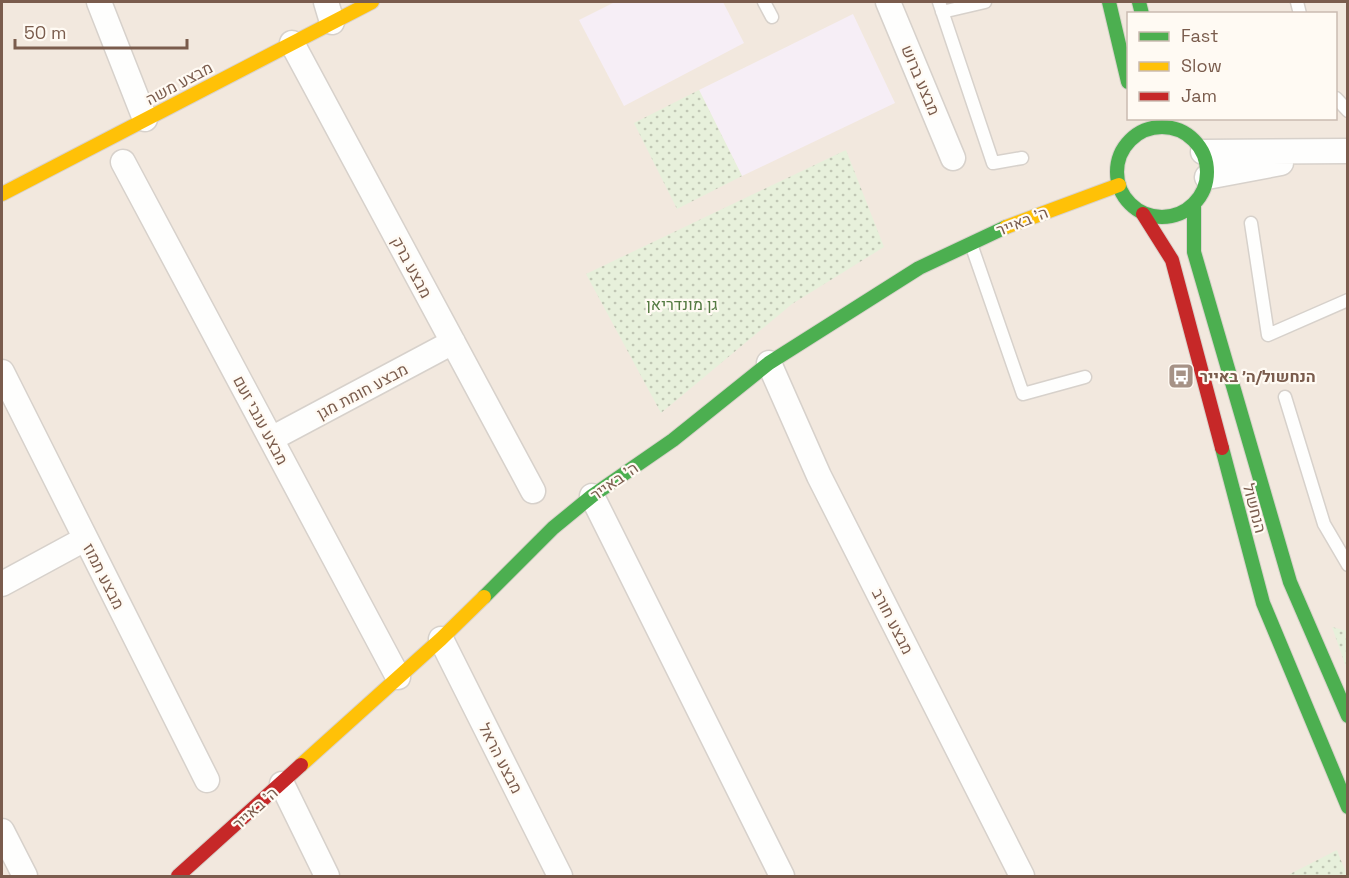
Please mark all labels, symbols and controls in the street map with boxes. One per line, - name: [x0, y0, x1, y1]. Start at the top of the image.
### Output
- scale bar: [15, 12, 188, 50]
- legend: [1127, 12, 1337, 120]
- text: 50 m: [24, 21, 66, 44]
- text: Fast: [1181, 24, 1218, 47]
- street label: מבצע ברוש: [896, 42, 945, 119]
- text: Slow: [1181, 54, 1222, 77]
- street label: מבצע משה: [142, 57, 216, 110]
- text: Jam: [1181, 84, 1217, 107]
- street label: ה' באייר: [993, 202, 1051, 241]
- street label: מבצע ברק: [387, 233, 437, 302]
- park label: גן מונדריאן: [646, 294, 718, 315]
- street label: מבצע חומת מגן: [313, 359, 411, 424]
- bus stop icon: הנחשול/ה׳ באייר: [1166, 361, 1196, 391]
- place label: הנחשול/ה׳ באייר: [1200, 366, 1316, 387]
- street label: מבצע ענבי זעם: [228, 372, 293, 469]
- street label: ה' באייר: [586, 457, 642, 505]
- street label: הנחשול: [1238, 481, 1271, 535]
- street label: מבצע תמוז: [78, 540, 129, 613]
- street label: מבצע חורב: [867, 585, 918, 658]
- street label: מבצע הראל: [474, 719, 527, 797]
- street label: ה' באייר: [228, 783, 282, 834]

